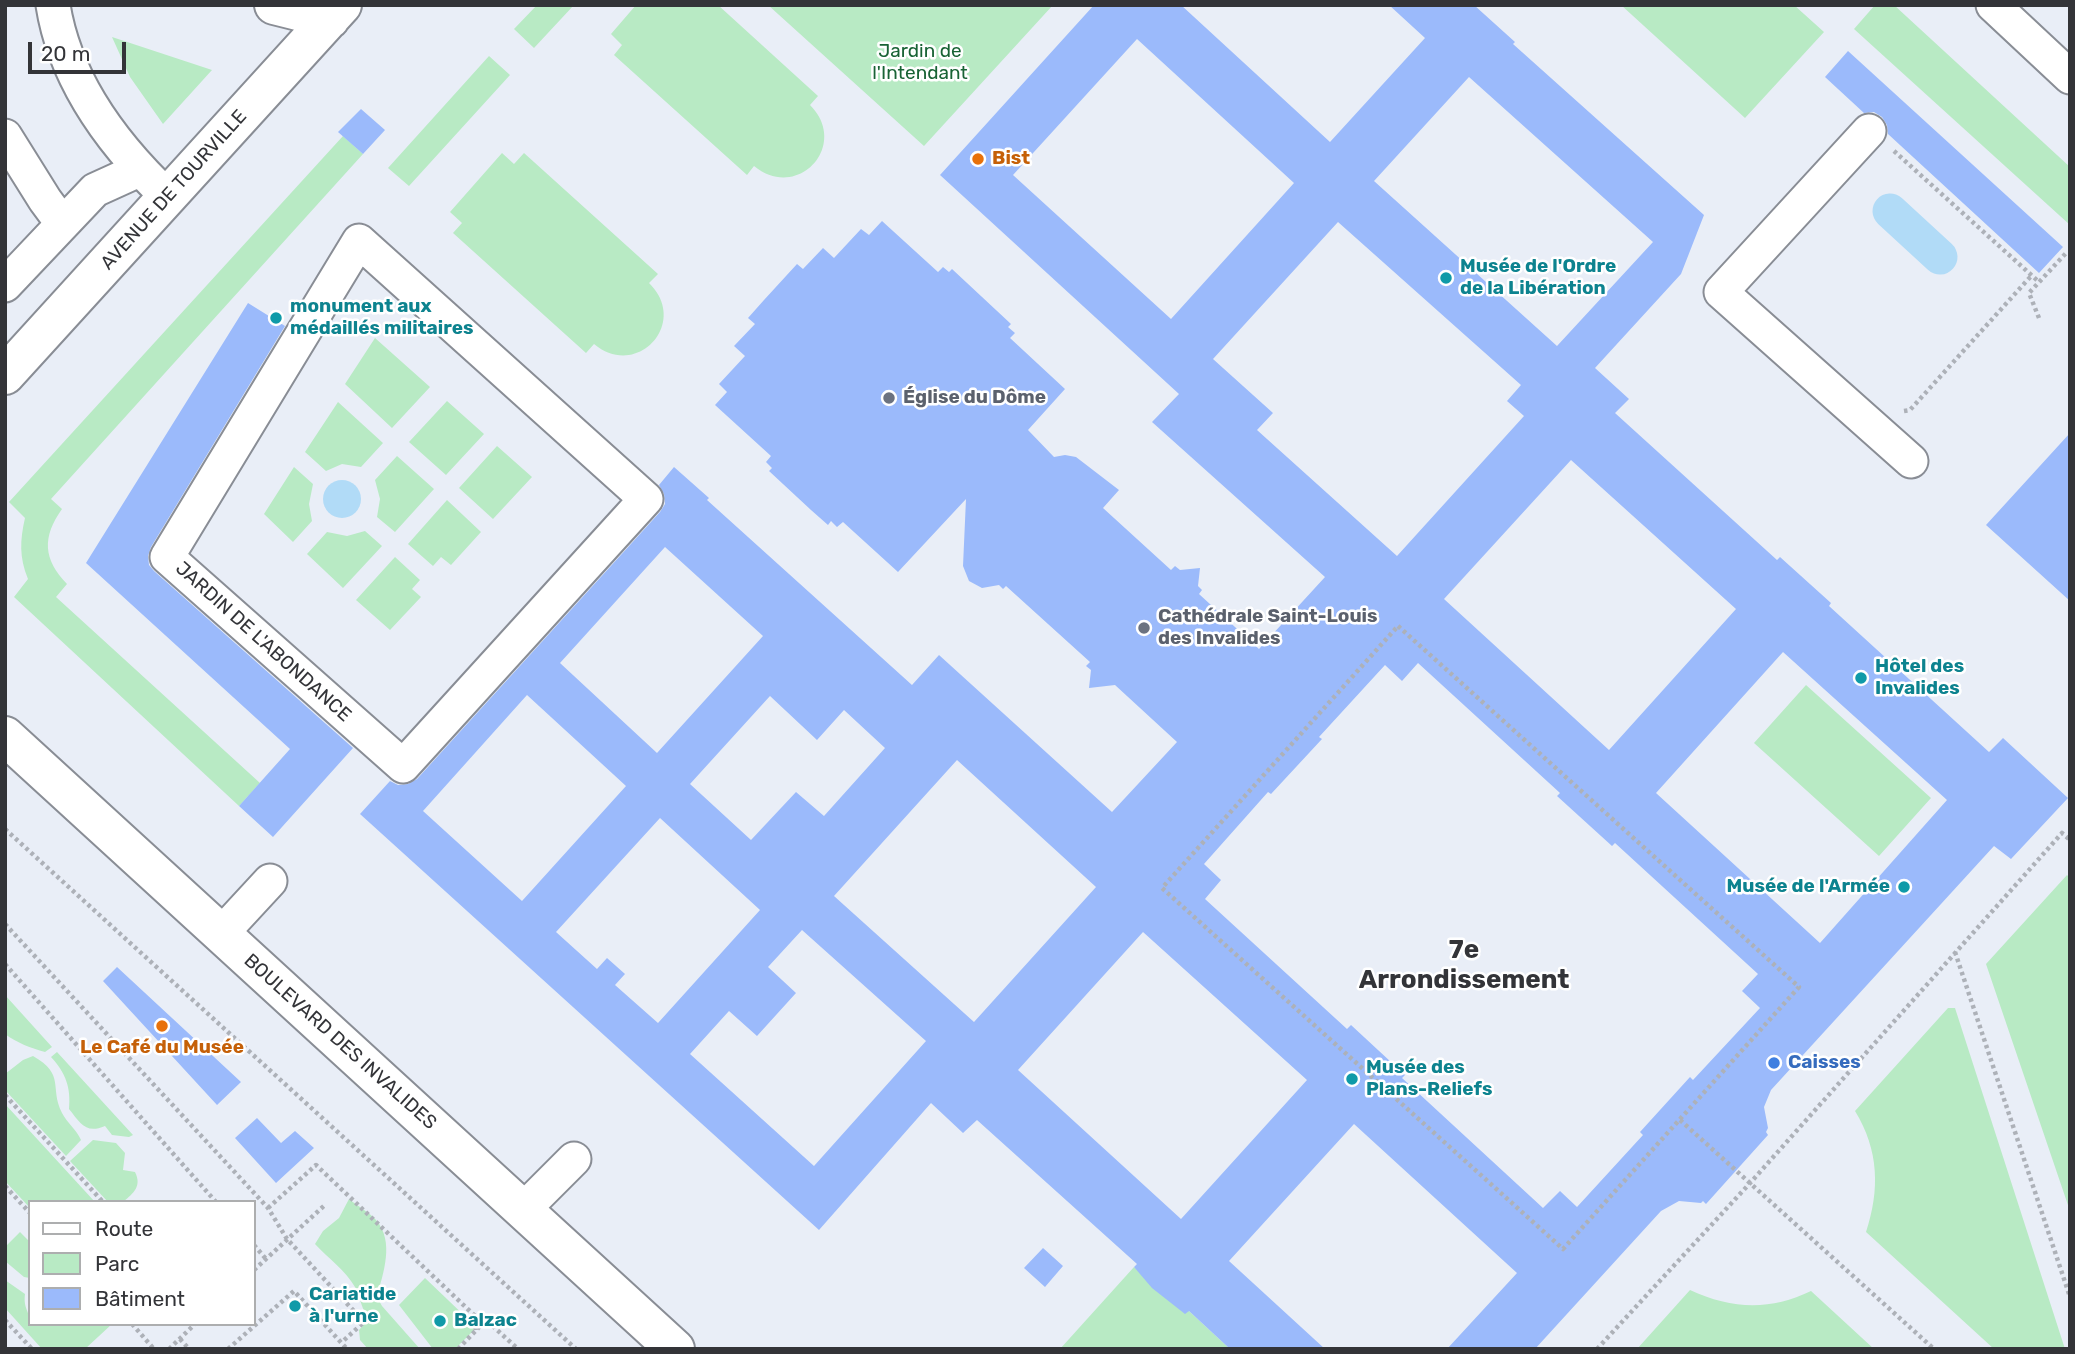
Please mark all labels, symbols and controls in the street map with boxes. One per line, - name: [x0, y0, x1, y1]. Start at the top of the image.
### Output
- scale bar: [32, 28, 130, 72]
- text: 20 m: [41, 41, 90, 66]
- park label: Jardin de l'Intendant: [872, 41, 968, 85]
- street label: AVENUE DE TOURVILLE: [96, 105, 252, 275]
- place label: Bist: [992, 148, 1030, 170]
- marker: Bist: [970, 151, 986, 167]
- place label: Musée de l'Ordre de la Libération: [1460, 256, 1616, 300]
- marker: Musée de l'Ordre de la Libération: [1438, 270, 1454, 286]
- place label: monument aux médaillés militaires: [290, 296, 474, 340]
- marker: monument aux médaillés militaires: [268, 310, 284, 326]
- place label: Église du Dôme: [903, 387, 1046, 409]
- marker: Église du Dôme: [881, 390, 897, 406]
- street label: JARDIN DE L'ABONDANCE: [171, 557, 355, 727]
- place label: Cathédrale Saint-Louis des Invalides: [1158, 606, 1378, 650]
- marker: Cathédrale Saint-Louis des Invalides: [1136, 620, 1152, 636]
- place label: Hôtel des Invalides: [1875, 656, 1964, 700]
- marker: Hôtel des Invalides: [1853, 670, 1869, 686]
- place label: Musée de l'Armée: [1727, 876, 1890, 898]
- marker: Musée de l'Armée: [1896, 879, 1912, 895]
- district label: 7e Arrondissement: [1359, 934, 1569, 996]
- street label: BOULEVARD DES INVALIDES: [239, 949, 441, 1135]
- marker: Le Café du Musée: [154, 1018, 170, 1034]
- place label: Le Café du Musée: [80, 1037, 244, 1059]
- place label: Caisses: [1788, 1052, 1861, 1074]
- marker: Caisses: [1766, 1055, 1782, 1071]
- place label: Musée des Plans-Reliefs: [1366, 1057, 1492, 1101]
- marker: Musée des Plans-Reliefs: [1344, 1071, 1360, 1087]
- legend: [28, 1200, 256, 1326]
- text: Route: [95, 1216, 153, 1241]
- text: Parc: [95, 1251, 139, 1276]
- place label: Cariatide à l'urne: [309, 1284, 396, 1328]
- text: Bâtiment: [95, 1286, 185, 1311]
- marker: Cariatide à l'urne: [287, 1298, 303, 1314]
- place label: Balzac: [454, 1310, 517, 1332]
- marker: Balzac: [432, 1313, 448, 1329]

